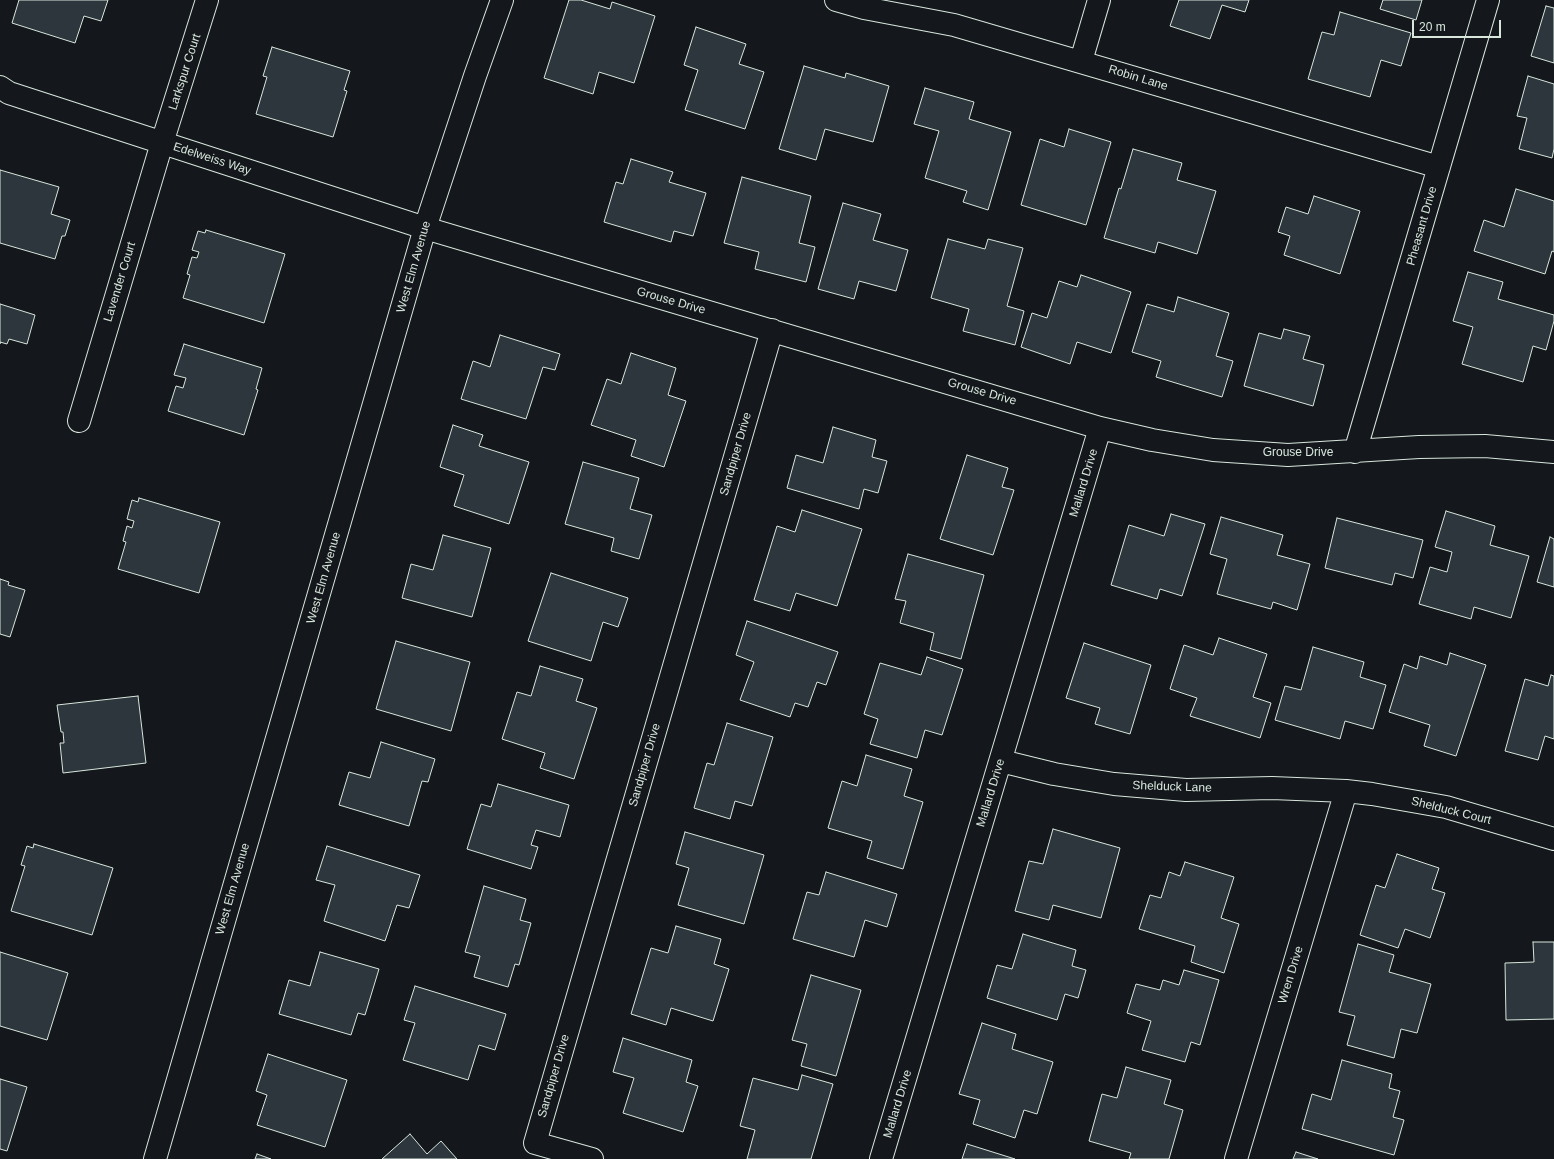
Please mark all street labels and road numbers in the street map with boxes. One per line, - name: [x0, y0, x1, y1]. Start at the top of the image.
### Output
- street label: Larkspur Court: [166, 32, 204, 112]
- street label: Robin Lane: [1107, 62, 1169, 94]
- street label: Edelweiss Way: [171, 140, 253, 178]
- street label: Pheasant Drive: [1404, 185, 1440, 267]
- street label: West Elm Avenue: [394, 219, 434, 315]
- street label: Lavender Court: [101, 240, 139, 324]
- street label: Grouse Drive: [635, 284, 707, 318]
- street label: Grouse Drive: [946, 375, 1018, 409]
- street label: Sandpiper Drive: [717, 411, 755, 497]
- street label: Grouse Drive: [1263, 446, 1333, 460]
- street label: Mallard Drive: [1067, 447, 1101, 519]
- street label: West Elm Avenue: [304, 530, 344, 626]
- street label: Sandpiper Drive: [626, 722, 664, 808]
- street label: Mallard Drive: [974, 757, 1008, 829]
- street label: Shelduck Lane: [1132, 778, 1212, 796]
- street label: Shelduck Court: [1409, 794, 1493, 828]
- street label: West Elm Avenue: [213, 841, 253, 937]
- street label: Wren Drive: [1275, 944, 1307, 1006]
- street label: Sandpiper Drive: [535, 1033, 573, 1119]
- street label: Mallard Drive: [881, 1068, 915, 1140]

